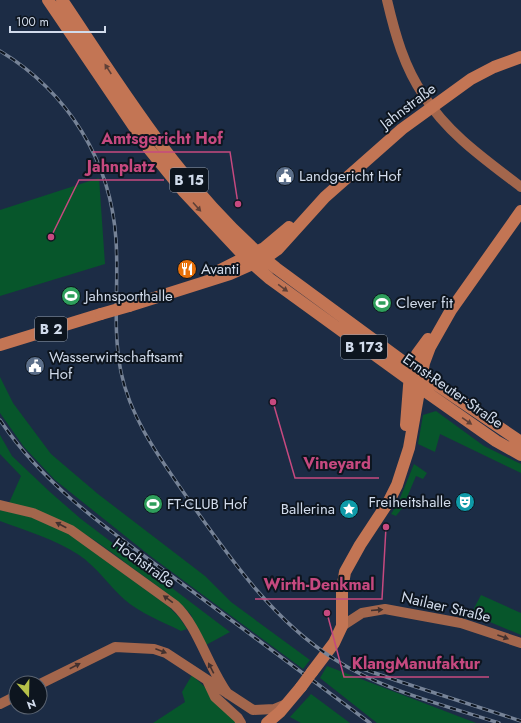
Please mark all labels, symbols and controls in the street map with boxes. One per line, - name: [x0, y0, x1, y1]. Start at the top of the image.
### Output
- scale bar: [10, 8, 105, 34]
- text: 100 m: [16, 13, 49, 31]
- one-way arrow: [104, 64, 112, 74]
- street label: Jahnstraße: [374, 78, 441, 135]
- callout: Amtsgericht Hof: [93, 124, 230, 152]
- text: Amtsgericht Hof: [100, 127, 224, 150]
- callout: Jahnplatz: [79, 152, 164, 180]
- text: Jahnplatz: [84, 155, 156, 178]
- public building icon: Landgericht Hof: [274, 165, 296, 187]
- place label: Landgericht Hof: [299, 165, 402, 187]
- road number: B 15: [170, 168, 208, 192]
- one-way arrow: [193, 202, 202, 212]
- restaurant icon: Avanti: [176, 258, 198, 280]
- place label: Avanti: [201, 258, 239, 280]
- one-way arrow: [278, 284, 289, 292]
- sports icon: Jahnsporthalle: [60, 285, 82, 307]
- place label: Jahnsporthalle: [83, 285, 173, 307]
- sports icon: Clever fit: [371, 292, 393, 314]
- place label: Clever fit: [396, 292, 453, 314]
- road number: B 2: [35, 317, 67, 341]
- road number: B 173: [341, 335, 387, 359]
- place label: Wasserwirtschaftsamt Hof: [49, 346, 183, 385]
- street label: Ernst-Reuter-Straße: [398, 348, 508, 434]
- public building icon: Wasserwirtschaftsamt Hof: [24, 355, 46, 377]
- one-way arrow: [462, 417, 472, 425]
- callout: Vineyard: [295, 450, 379, 478]
- text: Vineyard: [302, 452, 371, 475]
- place label: Freiheitshalle: [368, 491, 451, 513]
- theatre icon: Freiheitshalle: [454, 491, 476, 513]
- sports icon: FT-CLUB Hof: [142, 493, 164, 515]
- place label: FT-CLUB Hof: [167, 493, 247, 515]
- place label: Ballerina: [281, 498, 335, 520]
- place icon: Ballerina: [338, 498, 360, 520]
- one-way arrow: [55, 522, 67, 528]
- street label: Hochstraße: [108, 533, 180, 593]
- callout: Wirth-Denkmal: [255, 571, 382, 599]
- text: Wirth-Denkmal: [263, 573, 375, 596]
- street label: Nailaer Straße: [399, 586, 493, 628]
- one-way arrow: [162, 595, 173, 603]
- one-way arrow: [371, 606, 383, 613]
- one-way arrow: [498, 634, 510, 640]
- one-way arrow: [156, 649, 168, 655]
- callout: KlangManufaktur: [344, 649, 489, 677]
- text: KlangManufaktur: [352, 652, 481, 675]
- one-way arrow: [208, 662, 215, 674]
- one-way arrow: [69, 663, 80, 669]
- north arrow: [8, 675, 48, 715]
- text: N: [25, 695, 38, 713]

